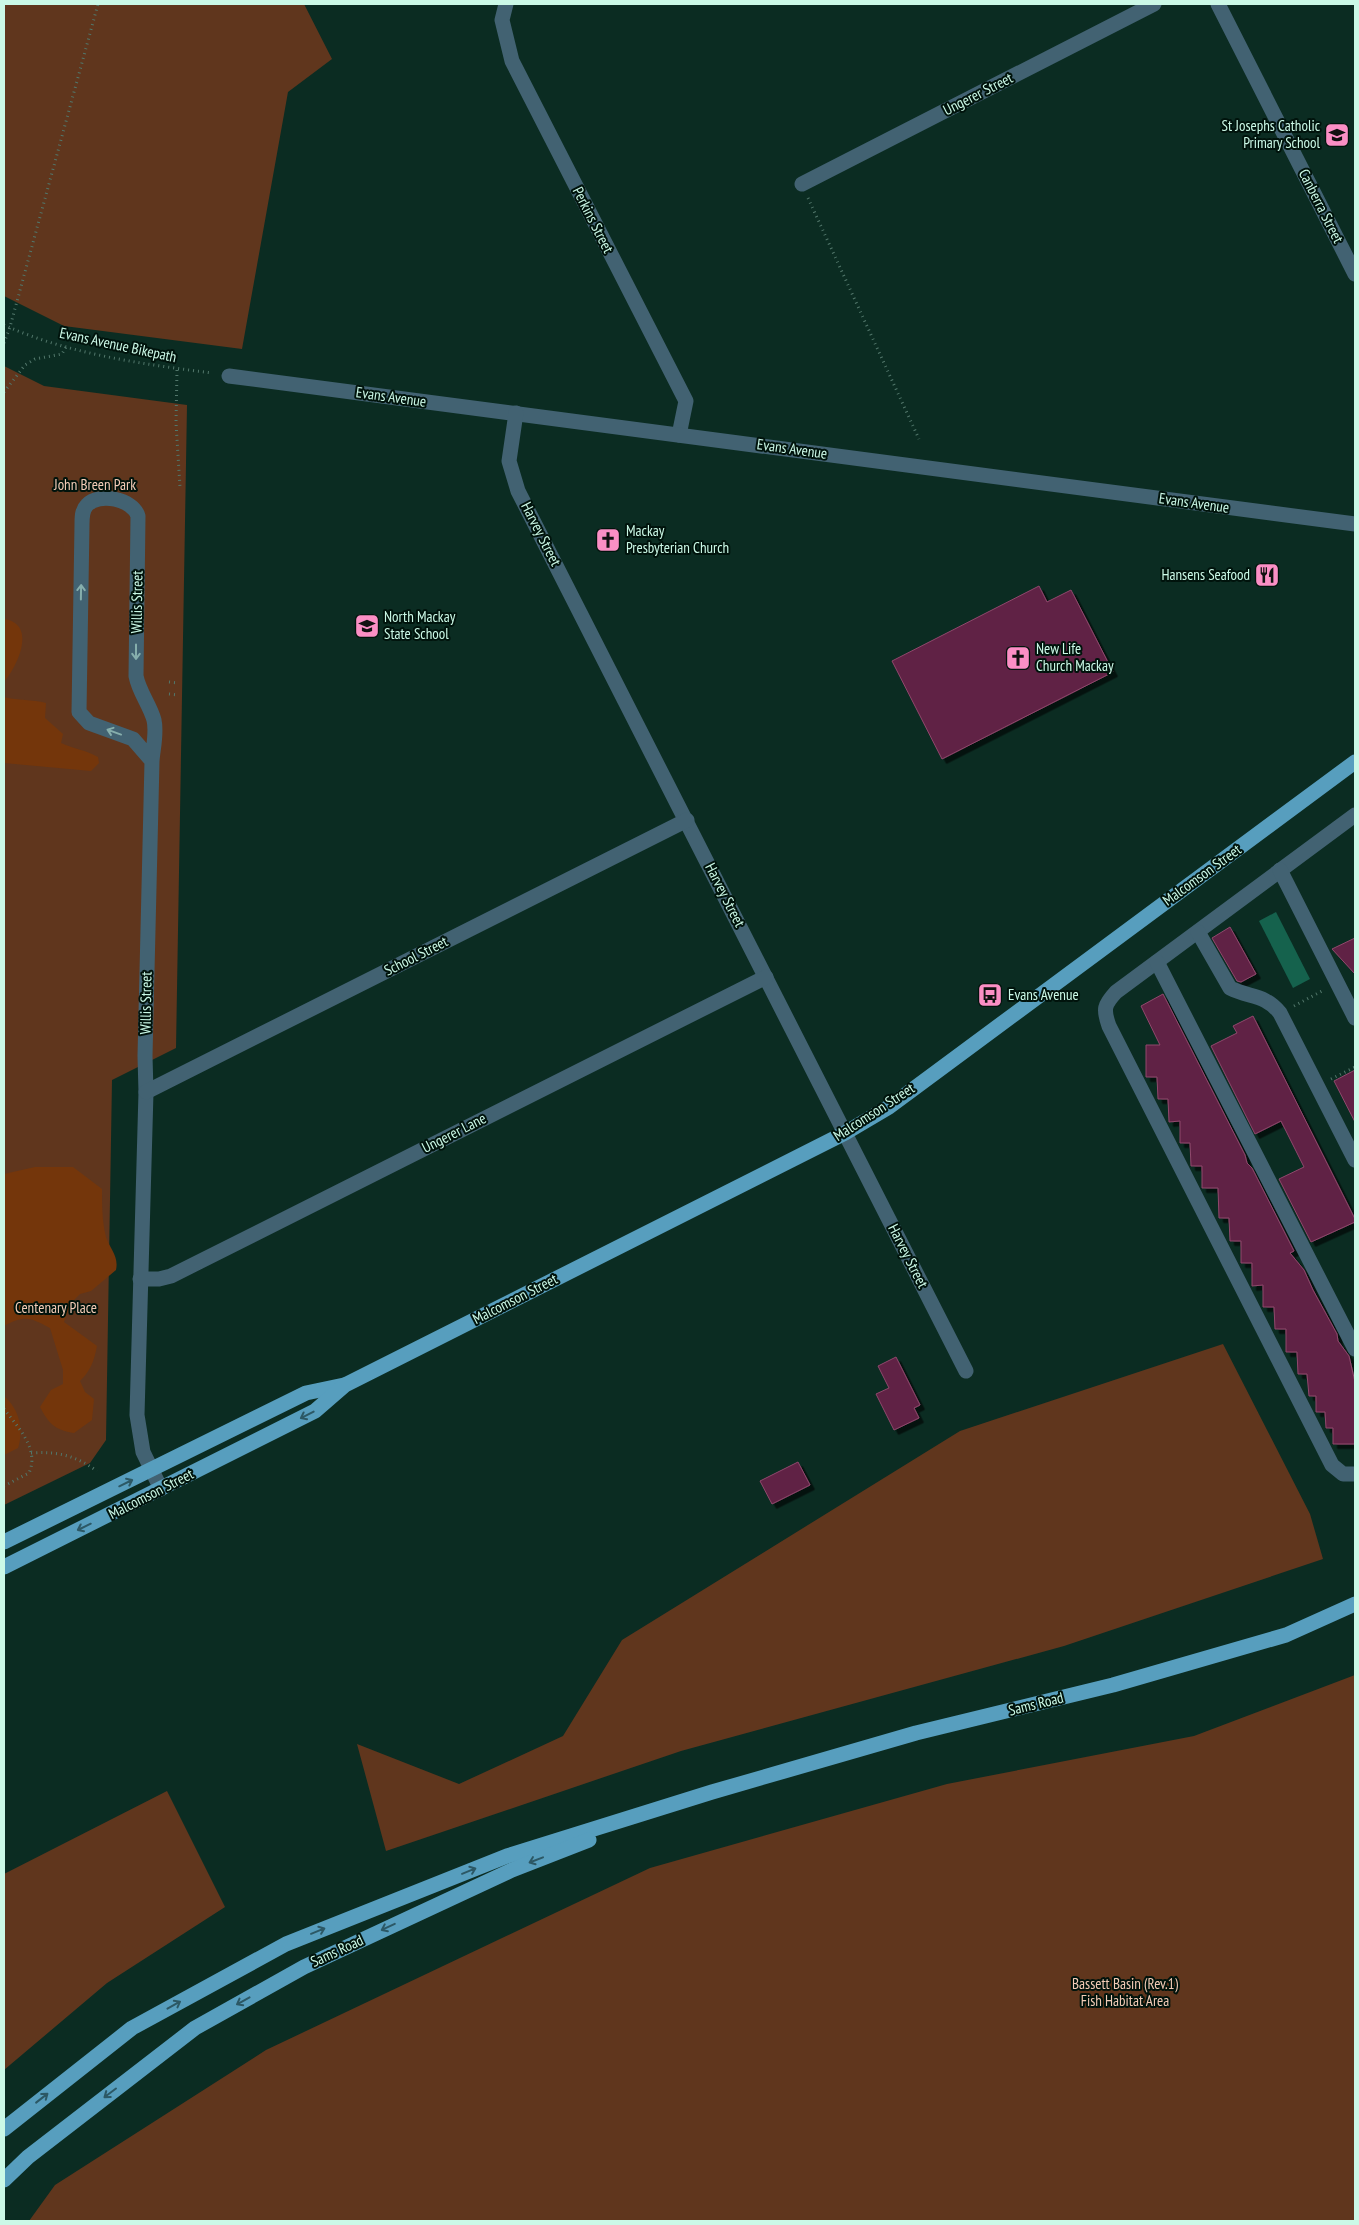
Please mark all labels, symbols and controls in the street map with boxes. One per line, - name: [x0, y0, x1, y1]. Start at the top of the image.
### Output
- street label: Ungerer Street: [940, 68, 1016, 119]
- place label: St Josephs Catholic Primary School: [1222, 116, 1321, 152]
- school or university icon: St Josephs Catholic Primary School: [1324, 122, 1350, 148]
- street label: Canberra Street: [1295, 166, 1348, 246]
- street label: Perkins Street: [569, 184, 618, 256]
- street label: Evans Avenue Bikepath: [58, 323, 178, 366]
- street label: Evans Avenue: [355, 382, 427, 411]
- street label: Evans Avenue: [756, 434, 828, 463]
- park label: John Breen Park: [53, 475, 136, 494]
- street label: Evans Avenue: [1158, 488, 1230, 517]
- street label: Harvey Street: [517, 499, 566, 569]
- place label: Mackay Presbyterian Church: [626, 521, 729, 557]
- church icon: Mackay Presbyterian Church: [595, 527, 621, 553]
- restaurant icon: Hansens Seafood: [1254, 562, 1280, 588]
- place label: Hansens Seafood: [1161, 565, 1250, 584]
- street label: Willis Street: [126, 570, 147, 634]
- one-way arrow: [76, 584, 86, 600]
- place label: North Mackay State School: [384, 607, 456, 643]
- school or university icon: North Mackay State School: [354, 613, 380, 639]
- place label: New Life Church Mackay: [1036, 639, 1114, 675]
- one-way arrow: [131, 644, 141, 660]
- church icon: New Life Church Mackay: [1005, 645, 1031, 671]
- one-way arrow: [107, 727, 122, 736]
- street label: Malcomson Street: [1159, 840, 1245, 910]
- street label: Harvey Street: [701, 860, 750, 930]
- street label: School Street: [381, 931, 451, 980]
- street label: Willis Street: [135, 971, 156, 1035]
- bus stop icon: Evans Avenue: [977, 982, 1003, 1008]
- place label: Evans Avenue: [1008, 985, 1079, 1004]
- street label: Malcomson Street: [830, 1078, 918, 1145]
- street label: Ungerer Lane: [419, 1108, 489, 1157]
- street label: Harvey Street: [884, 1221, 933, 1291]
- street label: Malcomson Street: [469, 1269, 560, 1328]
- park label: Centenary Place: [15, 1298, 97, 1317]
- one-way arrow: [300, 1411, 315, 1420]
- street label: Malcomson Street: [105, 1464, 196, 1523]
- one-way arrow: [118, 1477, 133, 1487]
- one-way arrow: [77, 1523, 92, 1533]
- street label: Sams Road: [1006, 1688, 1065, 1720]
- one-way arrow: [529, 1856, 544, 1866]
- one-way arrow: [462, 1865, 477, 1874]
- one-way arrow: [381, 1923, 396, 1932]
- one-way arrow: [310, 1926, 326, 1935]
- street label: Sams Road: [307, 1930, 366, 1971]
- park label: Bassett Basin (Rev.1) Fish Habitat Area: [1072, 1974, 1178, 2010]
- one-way arrow: [237, 1997, 251, 2007]
- one-way arrow: [166, 2000, 181, 2009]
- one-way arrow: [103, 2088, 117, 2098]
- one-way arrow: [35, 2093, 48, 2104]

